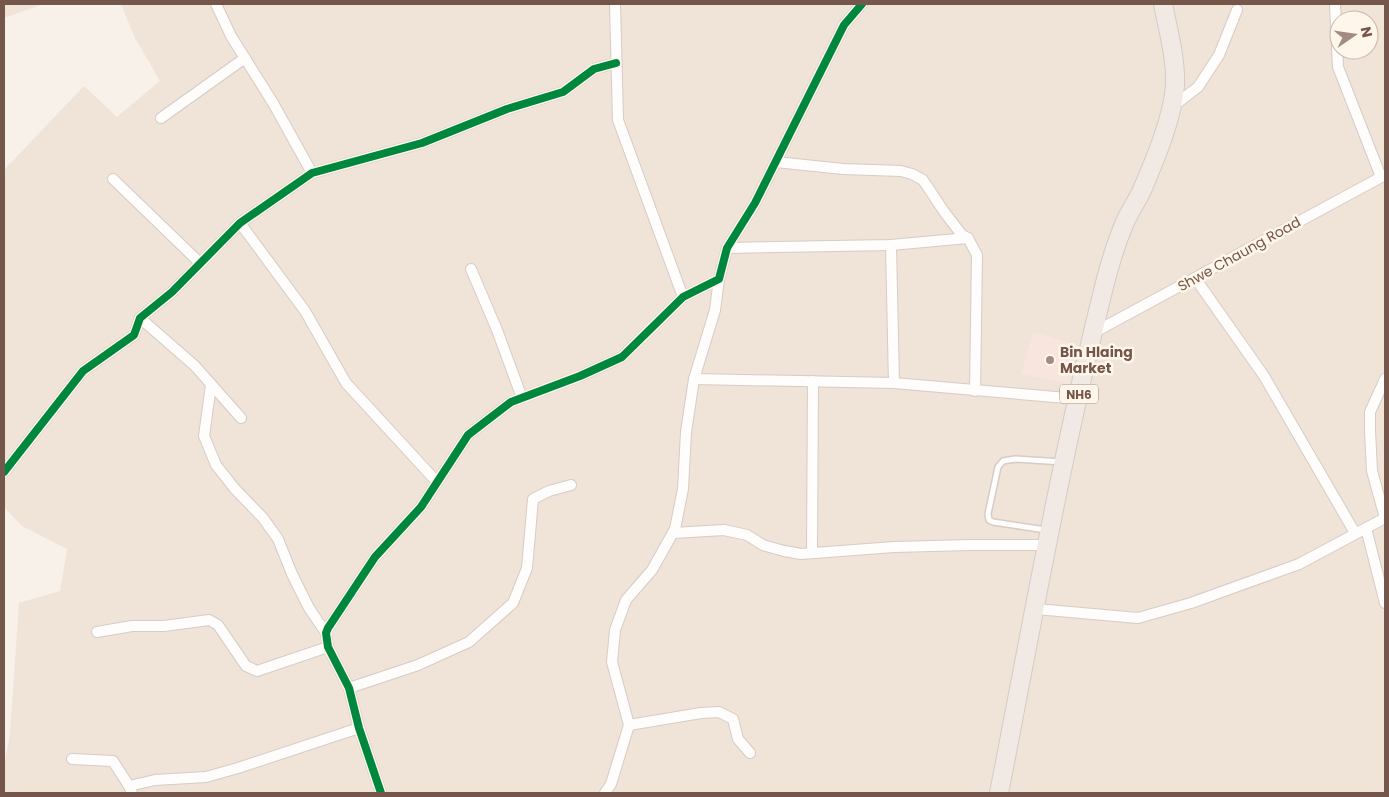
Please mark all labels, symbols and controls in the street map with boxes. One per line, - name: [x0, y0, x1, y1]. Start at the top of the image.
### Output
- north arrow: [1329, 10, 1379, 60]
- text: N: [1356, 25, 1378, 39]
- street label: Shwe Chaung Road: [1174, 212, 1304, 296]
- place label: Bin Hlaing Market: [1060, 342, 1133, 378]
- marker: Bin Hlaing Market: [1044, 354, 1056, 366]
- road number: NH6: [1060, 384, 1098, 404]

